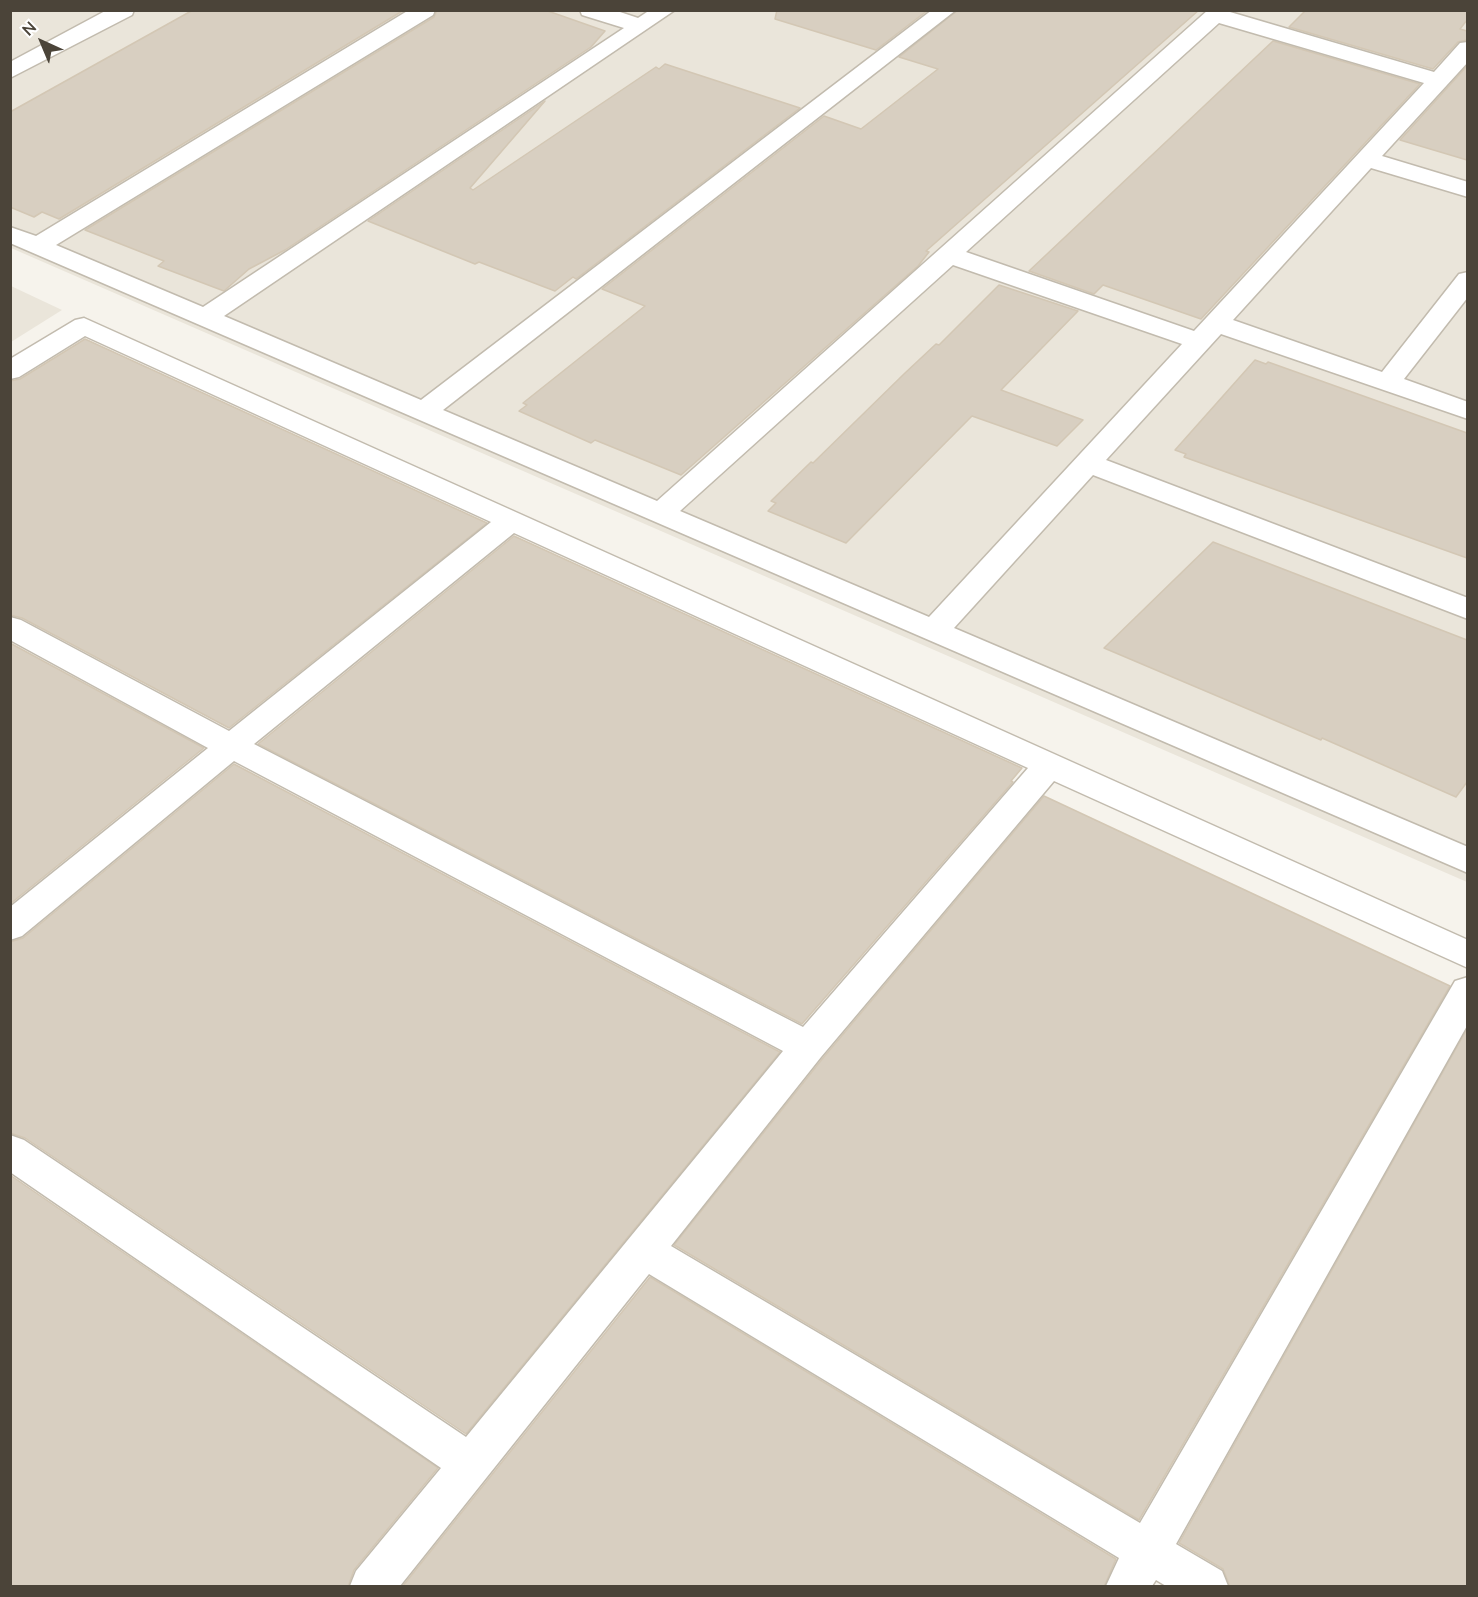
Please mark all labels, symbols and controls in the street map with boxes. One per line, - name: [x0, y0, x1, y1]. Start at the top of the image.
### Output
- north arrow: [12, 12, 72, 72]
- text: N: [18, 17, 41, 41]

